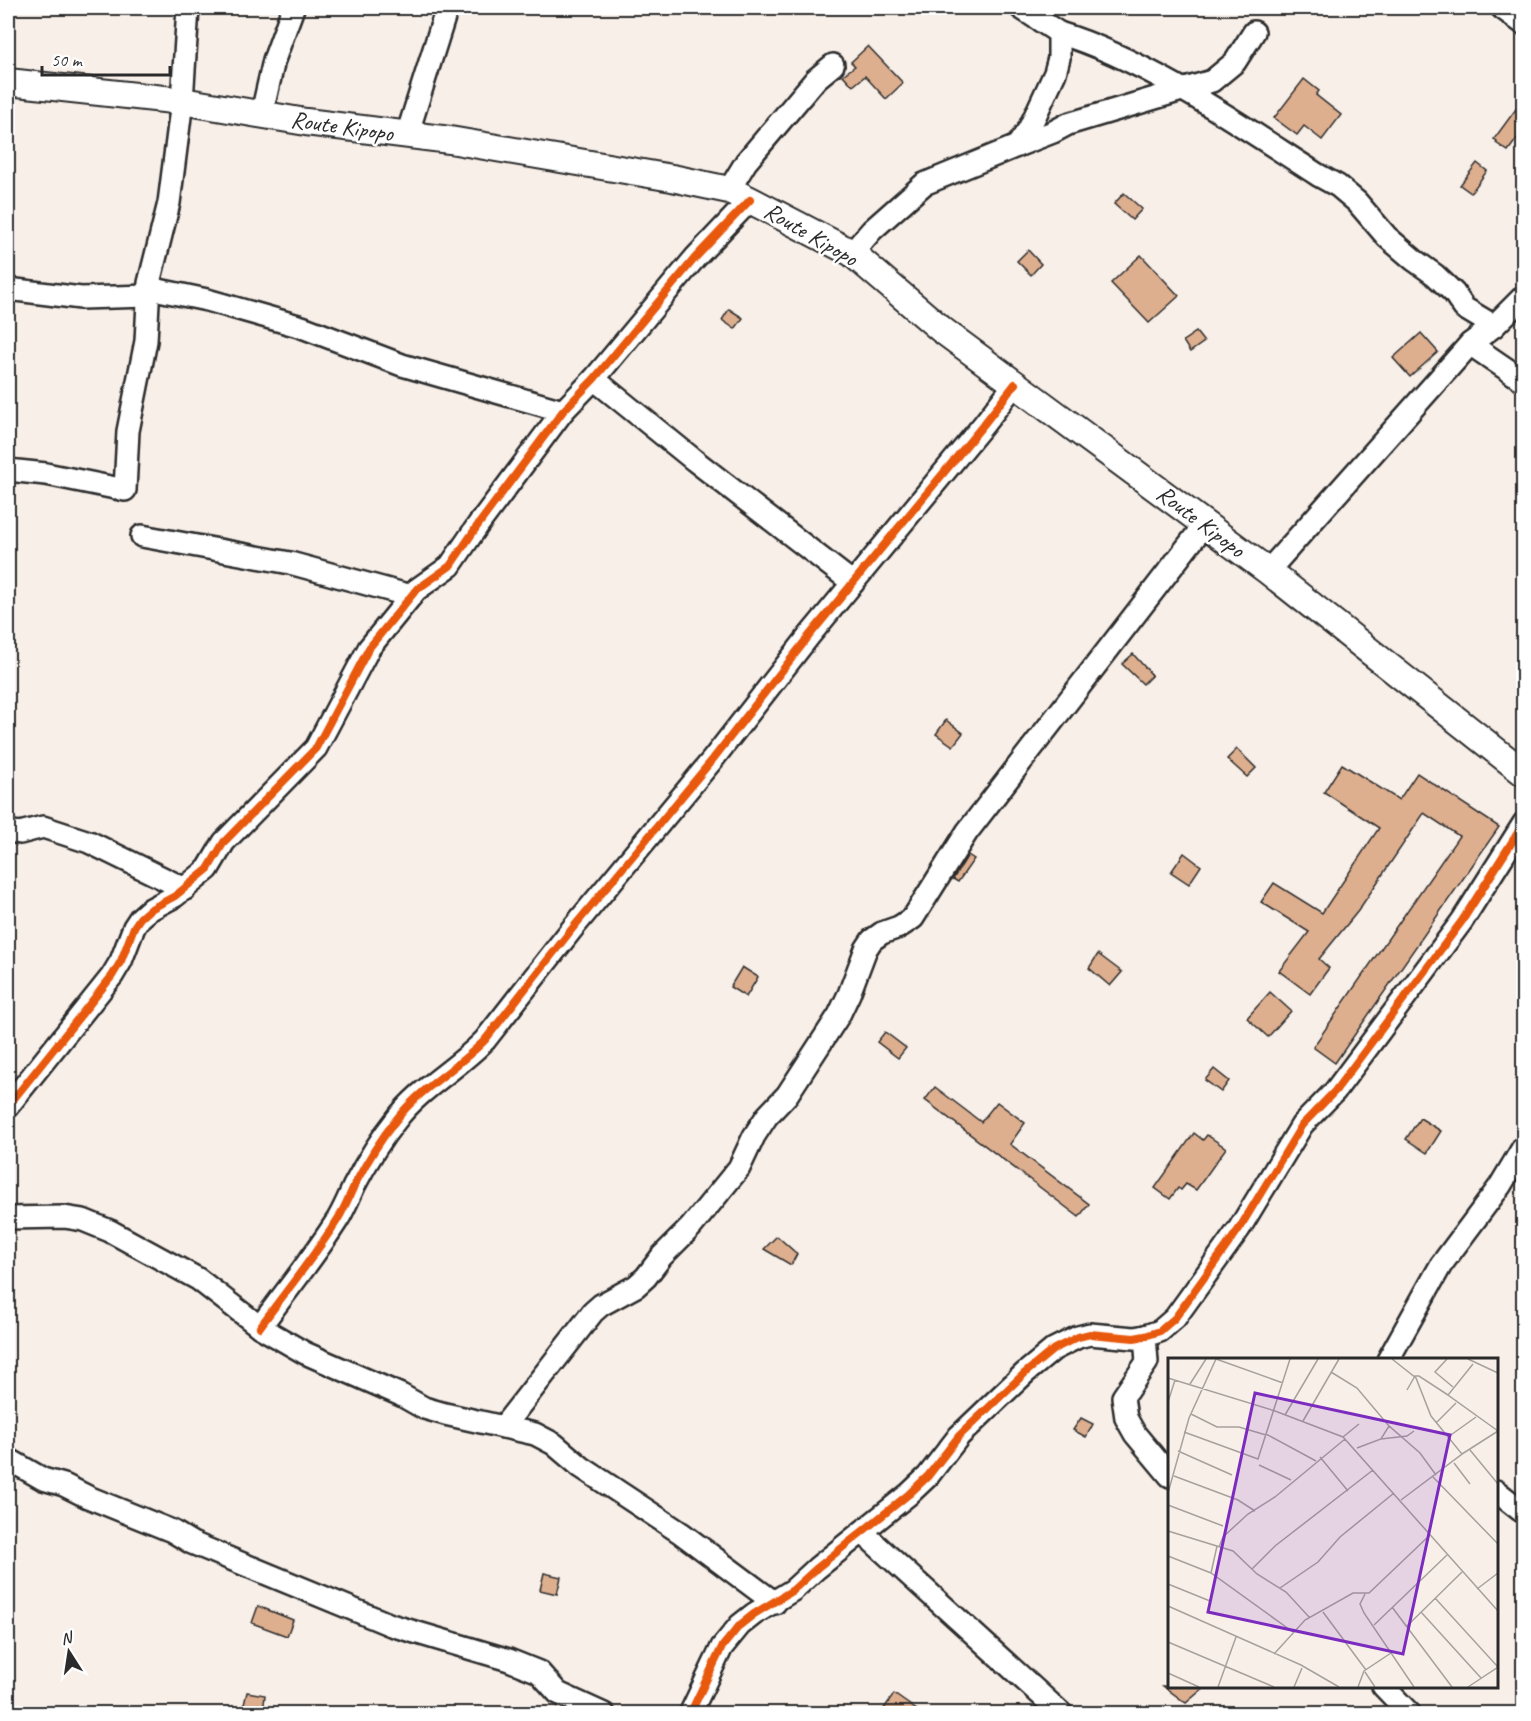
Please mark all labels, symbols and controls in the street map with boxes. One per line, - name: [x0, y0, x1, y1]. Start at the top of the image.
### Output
- scale bar: [42, 39, 170, 77]
- text: 50 m: [51, 49, 84, 71]
- street label: Route Kipopo: [289, 104, 397, 148]
- street label: Route Kipopo: [759, 195, 864, 274]
- street label: Route Kipopo: [1151, 478, 1252, 565]
- inset map: [1168, 1358, 1498, 1688]
- north arrow: [39, 1622, 99, 1682]
- text: N: [59, 1627, 76, 1649]

